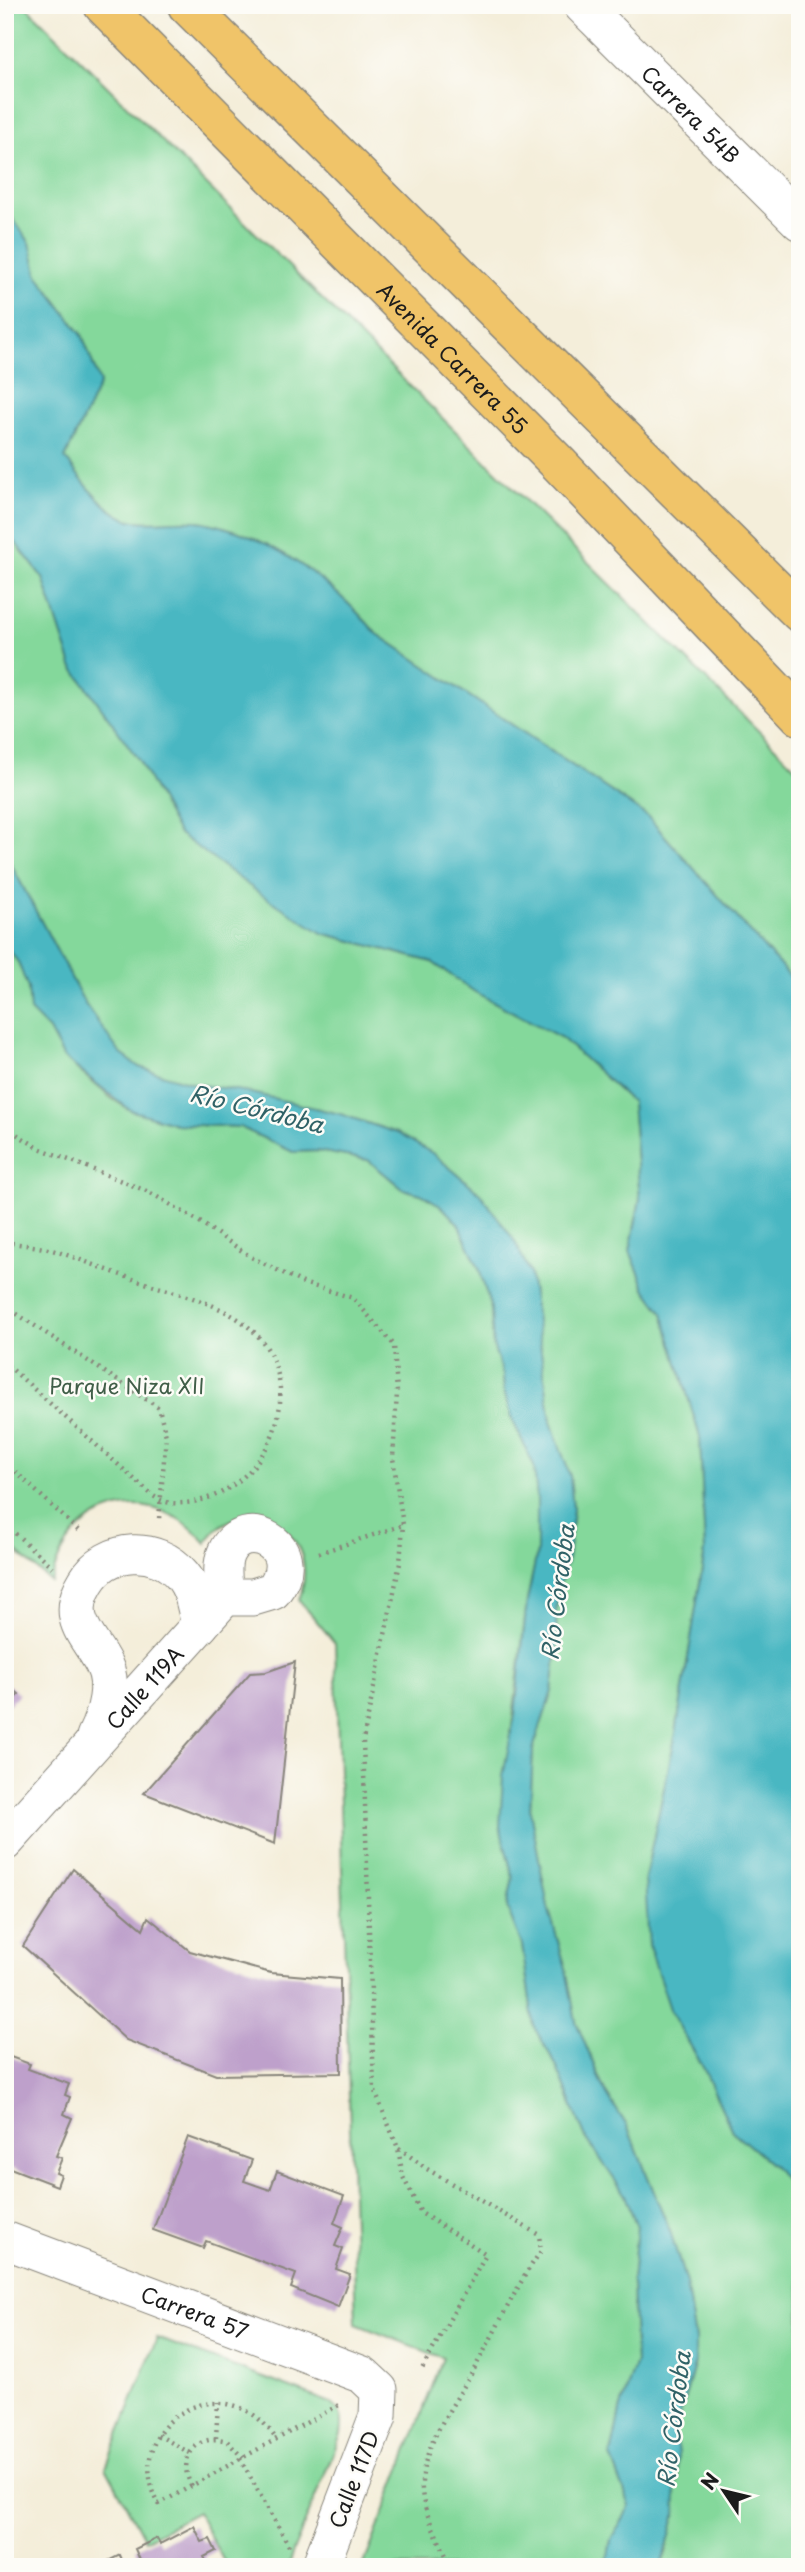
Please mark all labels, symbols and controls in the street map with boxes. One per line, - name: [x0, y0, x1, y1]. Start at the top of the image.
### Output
- street label: Carrera 54B: [635, 57, 748, 170]
- street label: Avenida Carrera 55: [370, 274, 536, 441]
- water label: Río Córdoba: [187, 1075, 328, 1142]
- park label: Parque Niza XII: [49, 1369, 205, 1401]
- water label: Río Córdoba: [531, 1521, 583, 1662]
- street label: Calle 119A: [98, 1638, 190, 1736]
- street label: Carrera 57: [137, 2277, 253, 2346]
- water label: Río Córdoba: [647, 2348, 699, 2489]
- street label: Calle 117D: [320, 2425, 386, 2533]
- north arrow: [690, 2456, 760, 2526]
- text: N: [693, 2466, 725, 2495]

